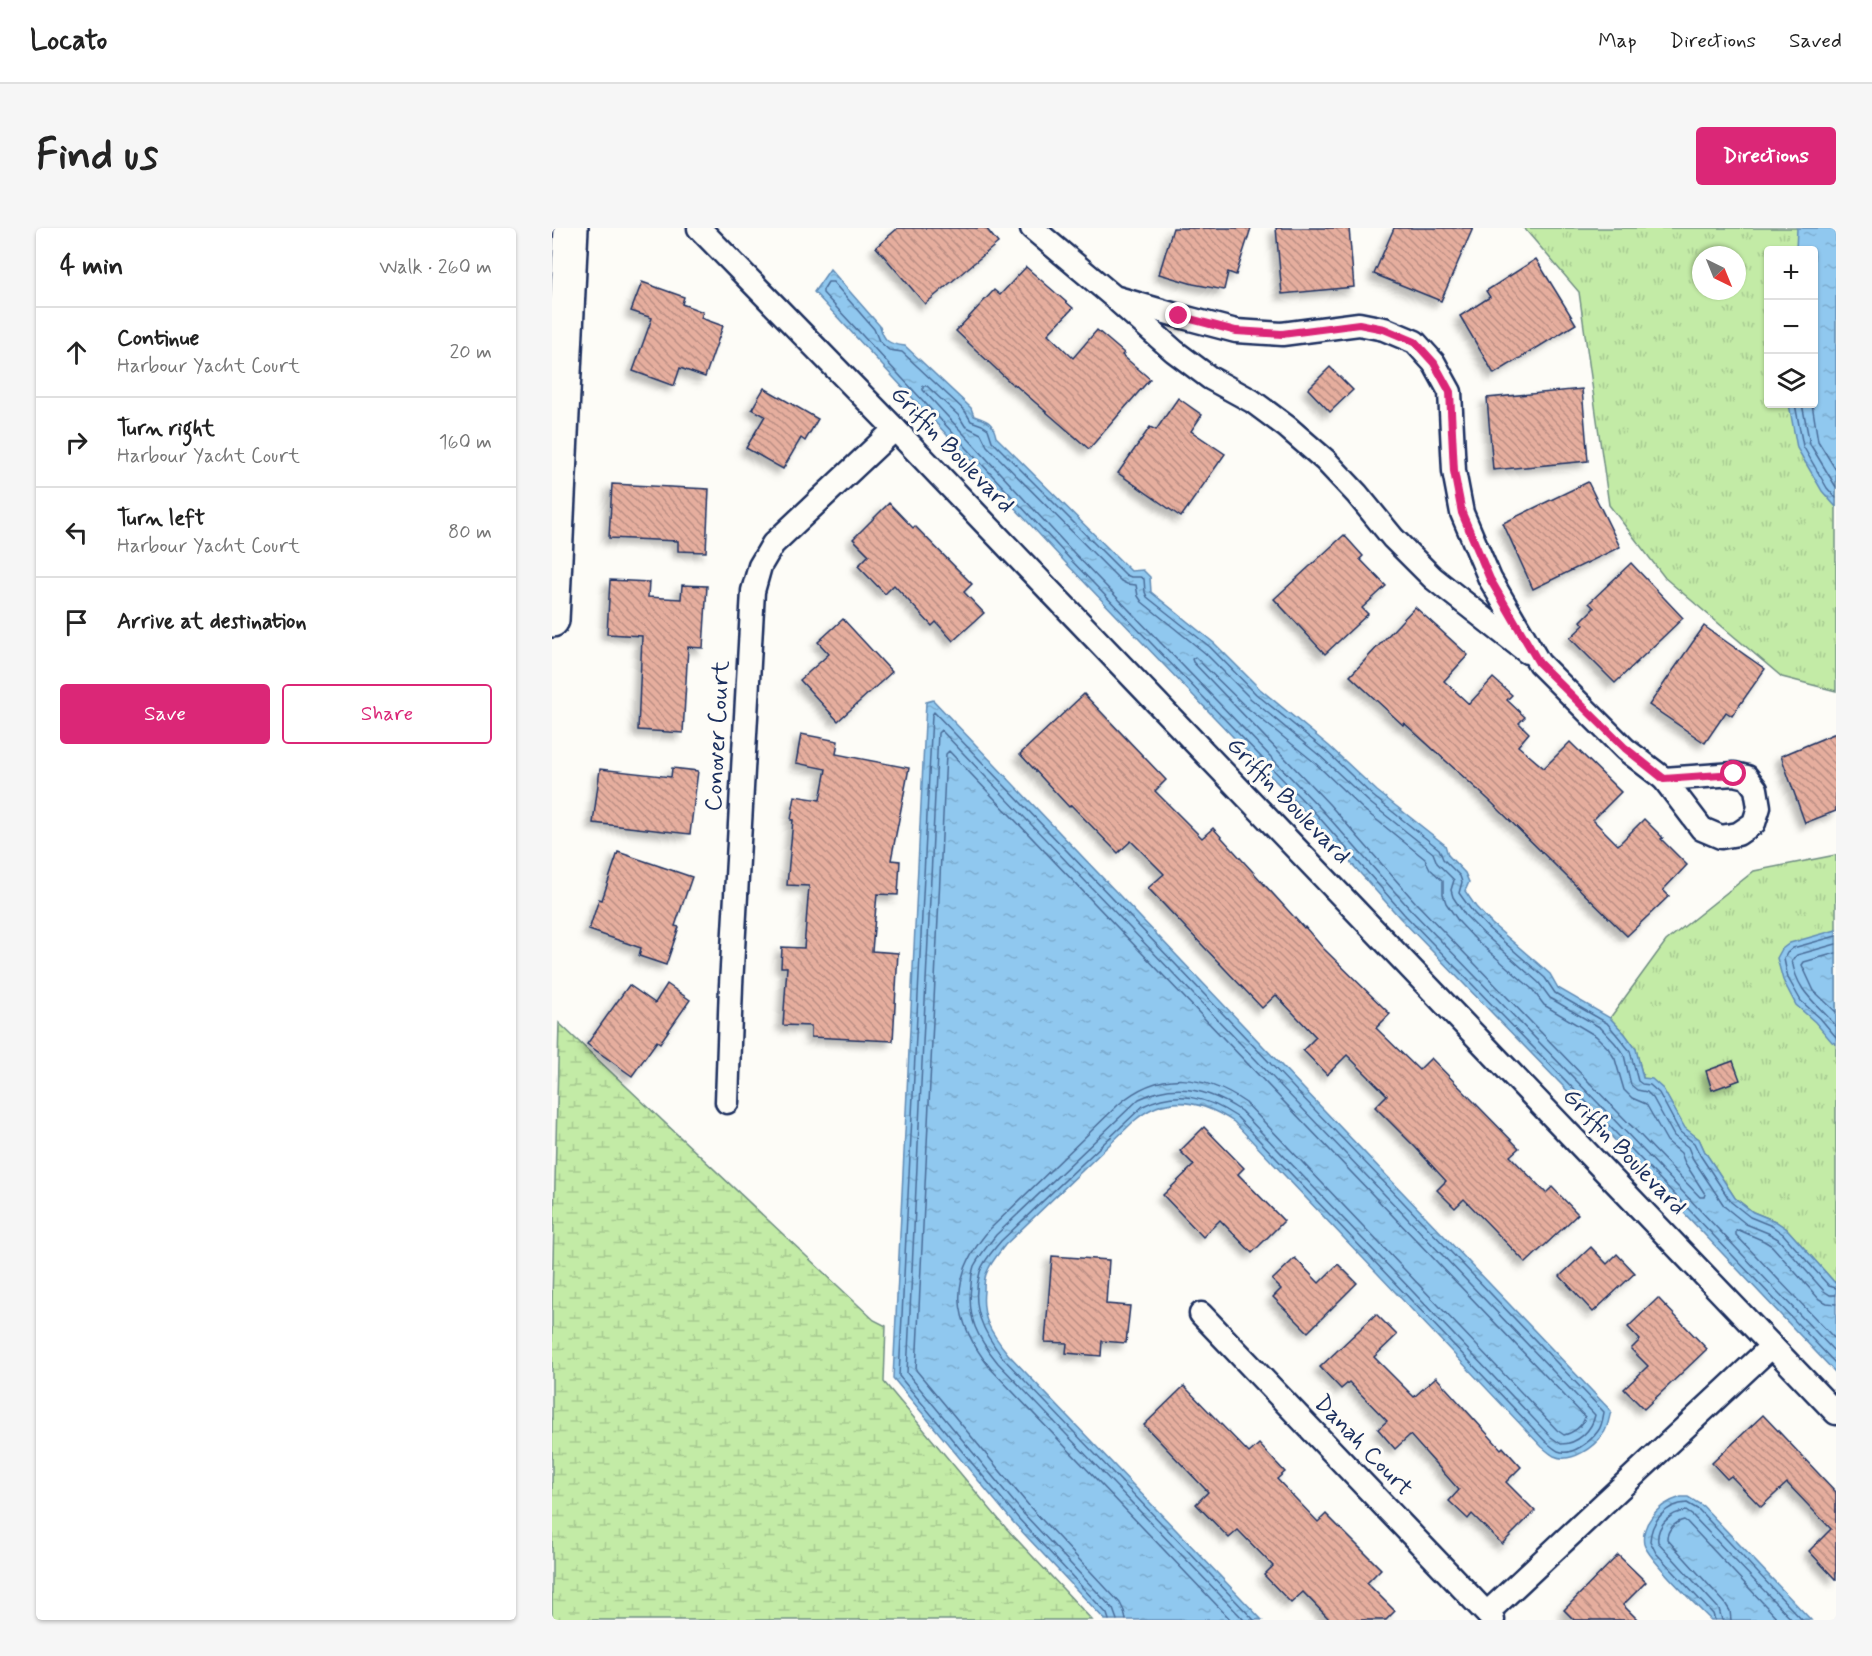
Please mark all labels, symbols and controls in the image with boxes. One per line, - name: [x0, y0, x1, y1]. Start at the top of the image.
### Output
- text: Locato: [30, 23, 107, 60]
- text: Map: [1598, 27, 1637, 55]
- text: Directions: [1670, 27, 1756, 55]
- text: Saved: [1789, 27, 1842, 55]
- button: Directions: [1696, 127, 1836, 185]
- text: Find us: [36, 129, 158, 184]
- north arrow: [1692, 246, 1746, 300]
- map controls: [1764, 246, 1818, 408]
- button: +: [1764, 246, 1818, 300]
- text: 4 min: [60, 250, 123, 284]
- text: Walk · 260 m: [379, 254, 492, 281]
- button: −: [1764, 300, 1818, 354]
- route end: [1165, 302, 1191, 328]
- text: Continue: [117, 325, 199, 353]
- icon: ahead: [60, 336, 93, 369]
- text: 20 m: [449, 339, 492, 366]
- text: Harbour Yacht Court: [117, 353, 300, 380]
- button: layers: [1764, 354, 1818, 408]
- street label: Griffin Boulevard: [883, 379, 1021, 521]
- text: Turn right: [117, 415, 215, 443]
- icon: right: [60, 426, 93, 459]
- text: 160 m: [439, 429, 492, 456]
- text: Harbour Yacht Court: [117, 443, 300, 470]
- text: Turn left: [117, 505, 205, 533]
- icon: left: [60, 516, 93, 549]
- text: 80 m: [448, 519, 492, 546]
- text: Harbour Yacht Court: [117, 533, 300, 560]
- icon: arrive: [60, 606, 93, 639]
- text: Arrive at destination: [117, 608, 307, 636]
- street label: Conover Court: [699, 660, 737, 812]
- button: Save: [60, 684, 270, 744]
- button: Share: [282, 684, 492, 744]
- street label: Griffin Boulevard: [1219, 730, 1357, 872]
- route start: [1720, 760, 1746, 786]
- street label: Griffin Boulevard: [1555, 1081, 1693, 1223]
- street label: Danah Court: [1307, 1389, 1419, 1503]

